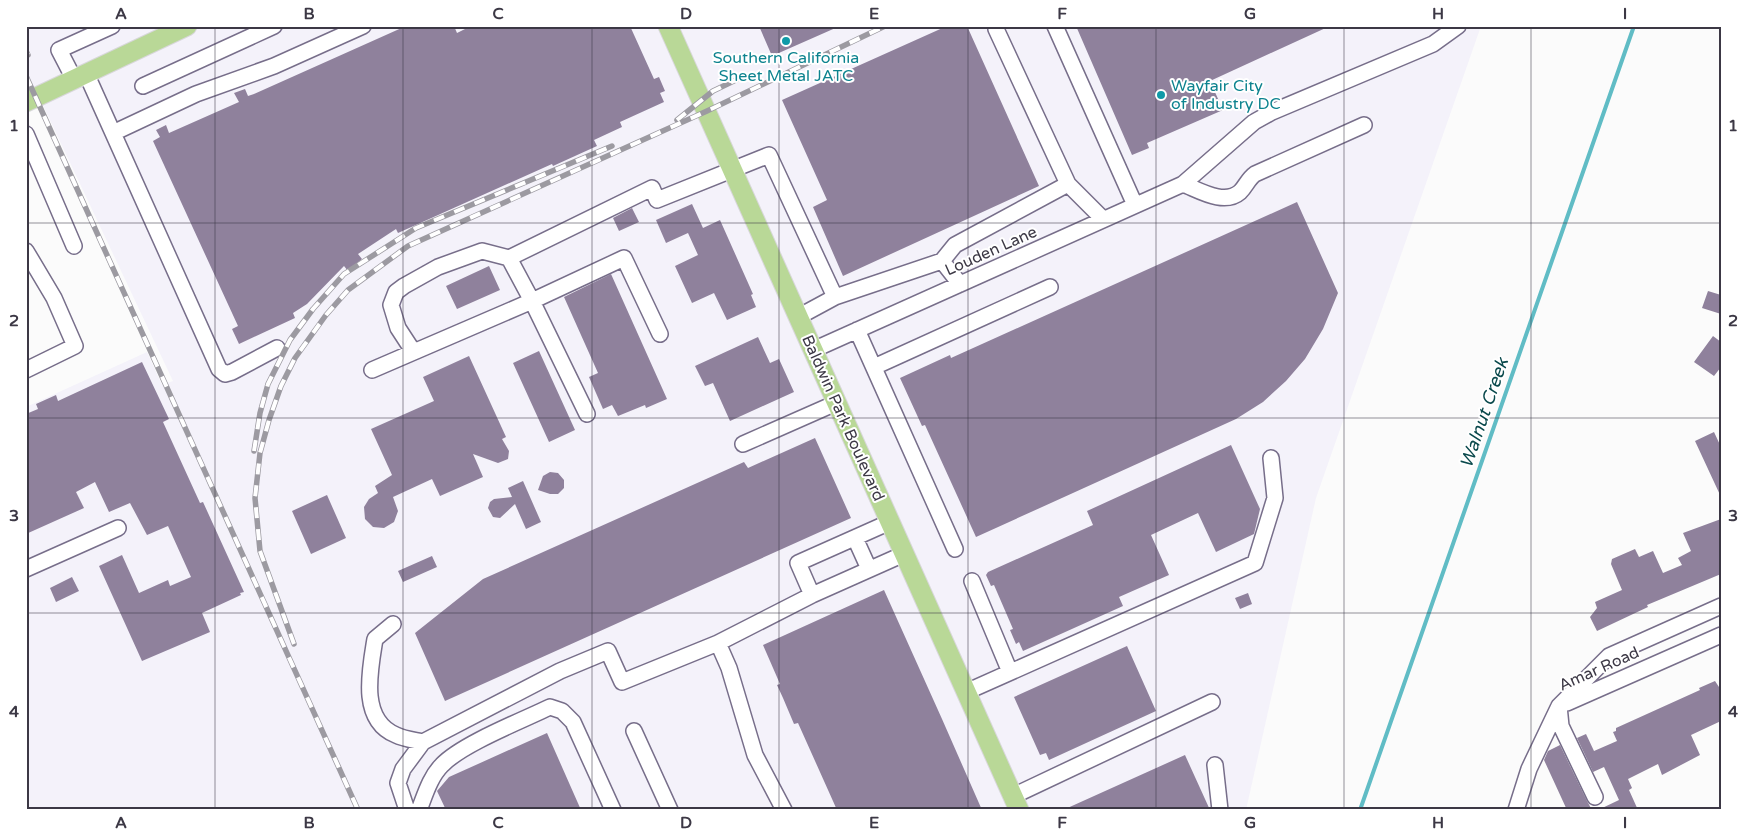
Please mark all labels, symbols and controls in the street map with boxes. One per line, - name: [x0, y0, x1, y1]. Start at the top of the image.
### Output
- text: A: [115, 4, 127, 24]
- text: B: [303, 4, 315, 24]
- text: C: [492, 4, 504, 24]
- text: D: [680, 4, 692, 24]
- text: E: [869, 4, 879, 24]
- text: F: [1057, 4, 1067, 24]
- text: G: [1244, 4, 1256, 24]
- text: H: [1432, 4, 1444, 24]
- text: I: [1623, 4, 1627, 24]
- marker: Southern California Sheet Metal JATC: [780, 35, 792, 47]
- place label: Southern California Sheet Metal JATC: [713, 48, 859, 86]
- place label: Wayfair City of Industry DC: [1171, 76, 1281, 114]
- marker: Wayfair City of Industry DC: [1155, 89, 1167, 101]
- text: 1: [9, 116, 19, 136]
- text: 1: [1728, 116, 1738, 136]
- street label: Louden Lane: [942, 222, 1040, 280]
- text: 2: [9, 311, 19, 331]
- text: 2: [1728, 311, 1738, 331]
- street label: Baldwin Park Boulevard: [797, 332, 889, 504]
- water label: Walnut Creek: [1455, 354, 1513, 471]
- text: 3: [9, 506, 19, 526]
- text: 3: [1728, 506, 1738, 526]
- street label: Amar Road: [1556, 642, 1642, 696]
- text: 4: [9, 702, 19, 722]
- text: 4: [1728, 702, 1738, 722]
- text: A: [115, 813, 127, 833]
- text: B: [303, 813, 315, 833]
- text: C: [492, 813, 504, 833]
- text: D: [680, 813, 692, 833]
- text: E: [869, 813, 879, 833]
- text: F: [1057, 813, 1067, 833]
- text: G: [1244, 813, 1256, 833]
- text: H: [1432, 813, 1444, 833]
- text: I: [1623, 813, 1627, 833]

